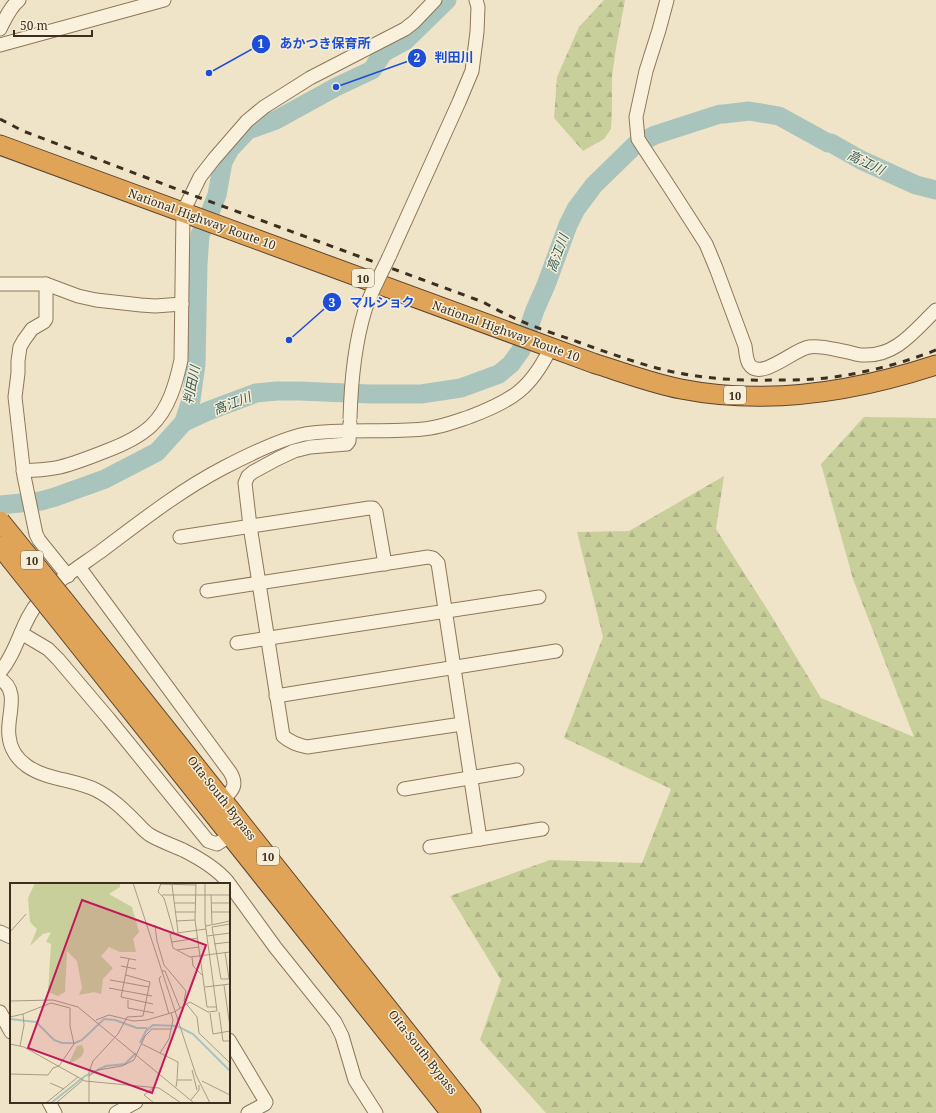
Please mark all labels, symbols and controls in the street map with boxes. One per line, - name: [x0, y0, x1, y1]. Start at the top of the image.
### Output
- scale bar: [14, 12, 92, 38]
- text: 50 m: [20, 17, 48, 34]
- callout: あかつき保育所: [251, 31, 378, 56]
- text: あかつき保育所: [279, 34, 371, 52]
- text: 1: [258, 35, 265, 52]
- callout: 判田川: [407, 45, 482, 70]
- text: 判田川: [434, 48, 474, 66]
- text: 2: [414, 49, 421, 66]
- water label: 高江川: [845, 145, 889, 180]
- street label: National Highway Route 10: [126, 184, 278, 254]
- water label: 高江川: [542, 230, 573, 274]
- road number: 10: [352, 269, 374, 287]
- callout: マルショク: [322, 290, 423, 315]
- text: マルショク: [349, 293, 415, 311]
- text: 3: [329, 294, 336, 311]
- street label: National Highway Route 10: [430, 296, 582, 366]
- water label: 判田川: [178, 362, 204, 406]
- road number: 10: [724, 386, 746, 404]
- water label: 高江川: [211, 387, 255, 418]
- road number: 10: [21, 551, 43, 569]
- street label: Oita-South Bypass: [184, 752, 260, 844]
- road number: 10: [257, 847, 279, 865]
- inset map: [10, 883, 230, 1103]
- street label: Oita-South Bypass: [385, 1006, 461, 1098]

